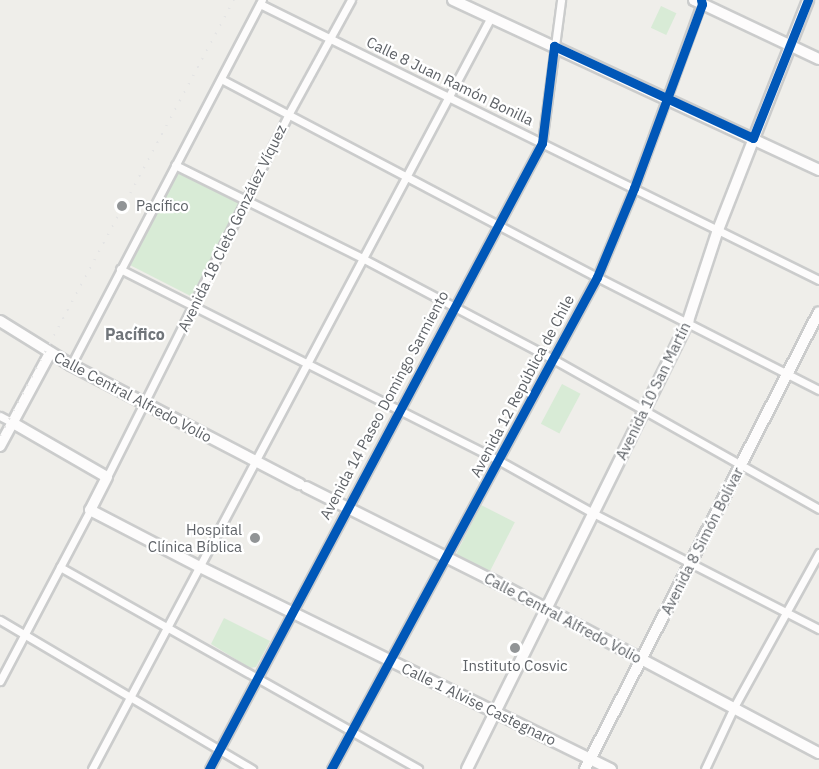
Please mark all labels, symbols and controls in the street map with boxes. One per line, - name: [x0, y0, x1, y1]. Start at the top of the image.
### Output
- street label: Calle 8 Juan Ramón Bonilla: [364, 33, 536, 129]
- street label: Avenida 18 Cleto González Víquez: [174, 122, 290, 334]
- marker: Pacífico: [113, 197, 131, 215]
- place label: Pacífico: [136, 197, 189, 215]
- street label: Avenida 14 Paseo Domingo Sarmiento: [316, 288, 452, 522]
- street label: Avenida 12 República de Chile: [466, 292, 578, 480]
- street label: Avenida 10 San Martín: [612, 319, 694, 463]
- district label: Pacífico: [105, 324, 165, 344]
- street label: Calle Central Alfredo Volio: [51, 348, 215, 446]
- street label: Avenida 8 Simón Bolívar: [657, 464, 747, 618]
- place label: Hospital Clínica Bíblica: [148, 520, 242, 555]
- marker: Hospital Clínica Bíblica: [246, 529, 264, 547]
- street label: Calle Central Alfredo Volio: [481, 569, 645, 667]
- marker: Instituto Cosvic: [508, 641, 522, 655]
- place label: Instituto Cosvic: [462, 657, 568, 675]
- street label: Calle 1 Alvise Castegnaro: [399, 659, 559, 749]

